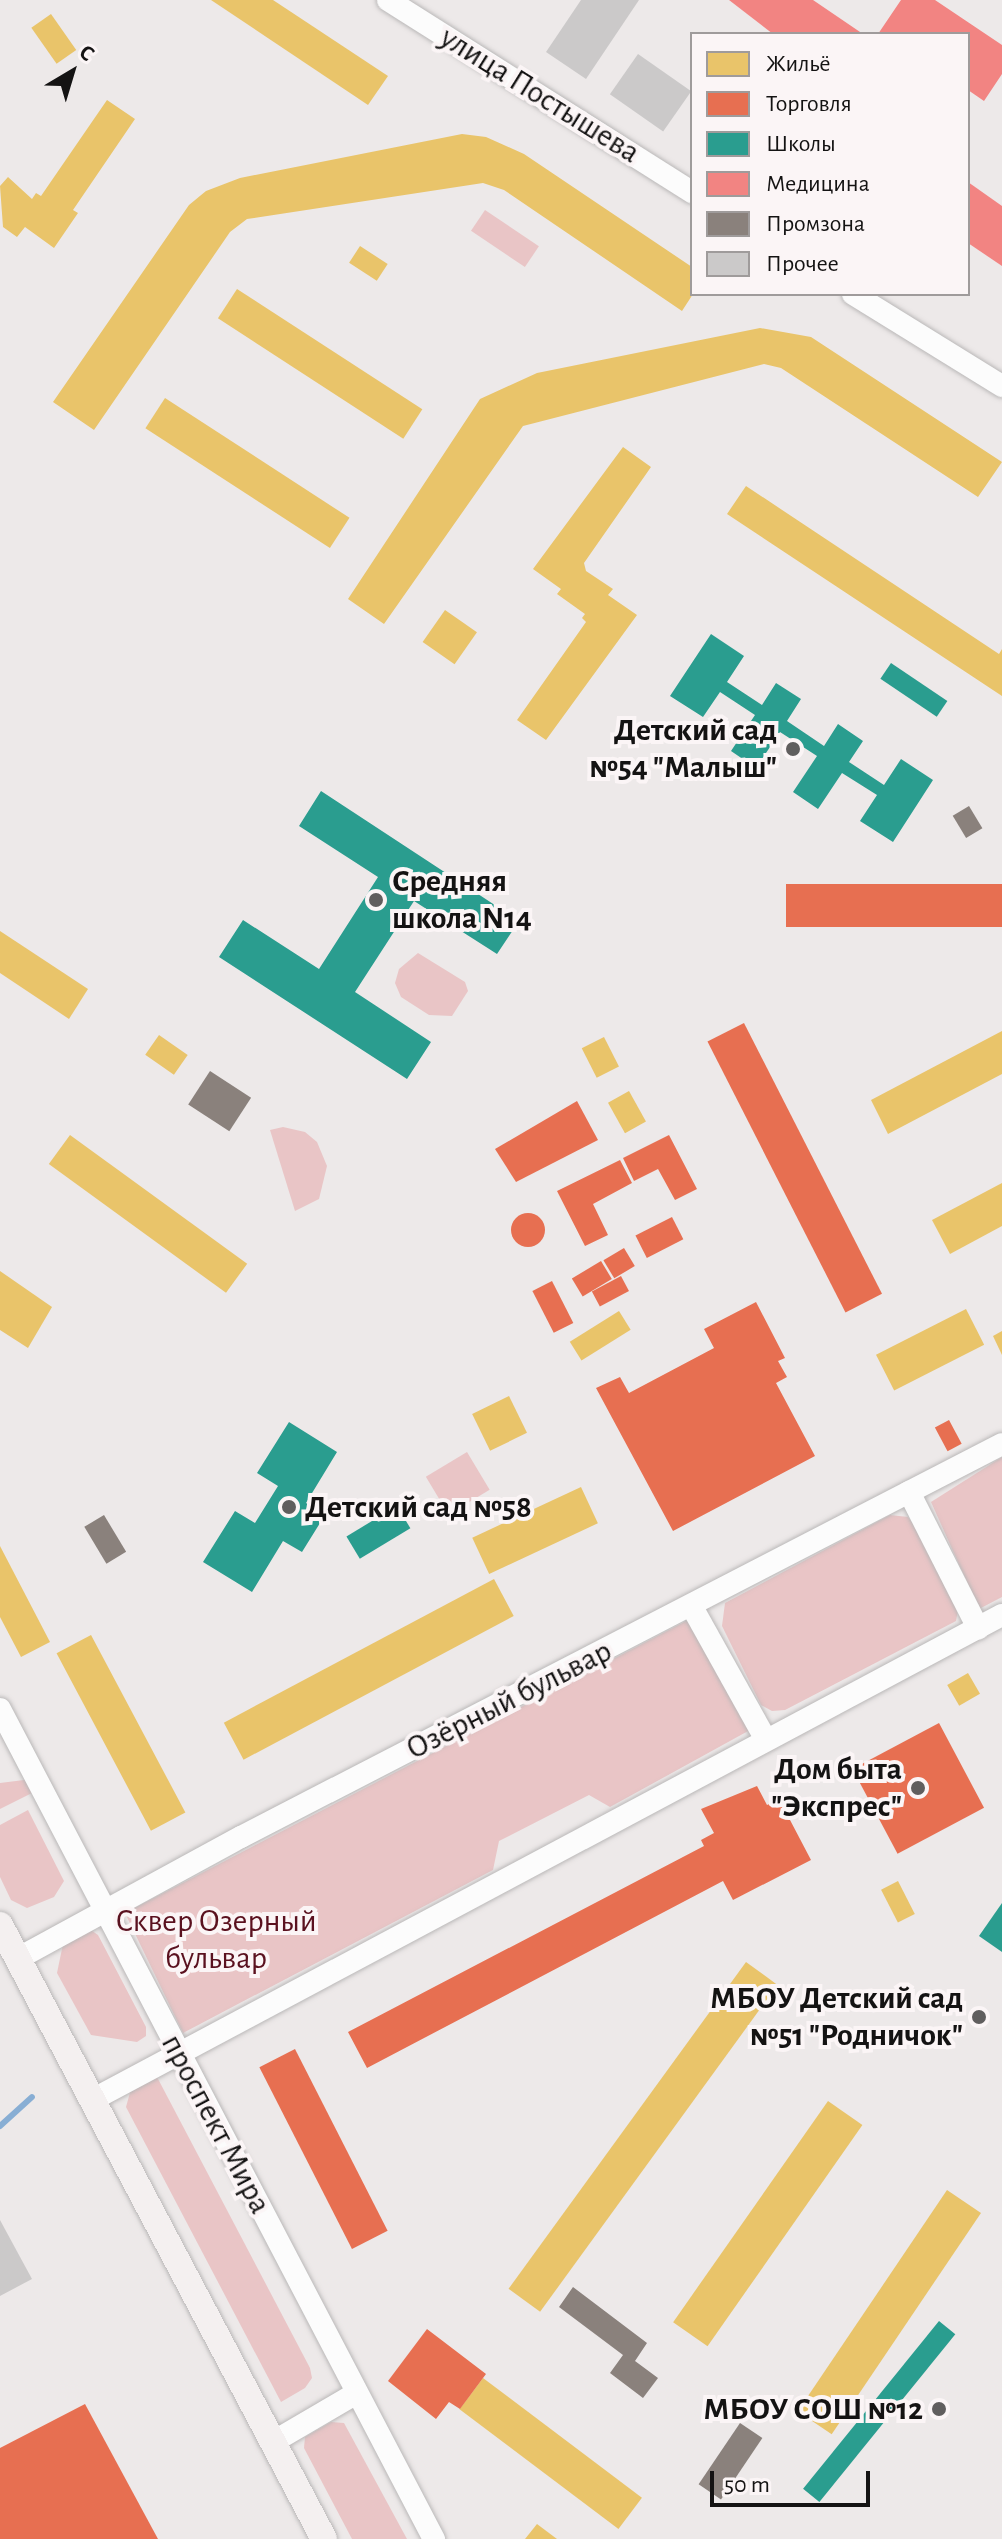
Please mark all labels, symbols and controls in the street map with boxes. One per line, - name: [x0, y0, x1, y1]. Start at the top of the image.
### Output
- street label: улица Постышева: [433, 18, 647, 172]
- north arrow: [32, 32, 112, 112]
- legend: [690, 32, 970, 296]
- text: С: [75, 41, 98, 65]
- text: Жильё: [766, 52, 831, 76]
- text: Торговля: [766, 92, 852, 116]
- text: Школы: [766, 132, 836, 156]
- text: Медицина: [766, 172, 870, 196]
- text: Промзона: [766, 212, 865, 236]
- text: Прочее: [766, 252, 839, 276]
- place label: Детский сад №54 "Малыш": [589, 712, 777, 787]
- marker: Детский сад №54 "Малыш": [784, 740, 802, 758]
- place label: Средняя школа N14: [392, 863, 532, 938]
- marker: Средняя школа N14: [367, 891, 385, 909]
- place label: Детский сад №58: [305, 1488, 532, 1526]
- marker: Детский сад №58: [280, 1498, 298, 1516]
- street label: Озёрный бульвар: [400, 1632, 618, 1768]
- place label: Дом быта "Экспрес": [771, 1751, 902, 1826]
- marker: Дом быта "Экспрес": [909, 1779, 927, 1797]
- park label: Сквер Озерный бульвар: [115, 1903, 317, 1978]
- place label: МБОУ Детский сад №51 "Родничок": [710, 1980, 963, 2055]
- marker: МБОУ Детский сад №51 "Родничок": [970, 2008, 988, 2026]
- street label: проспект Мира: [153, 2028, 279, 2220]
- place label: МБОУ СОШ №12: [703, 2390, 923, 2428]
- marker: МБОУ СОШ №12: [930, 2400, 948, 2418]
- scale bar: [714, 2455, 874, 2505]
- text: 50 m: [724, 2473, 770, 2497]

